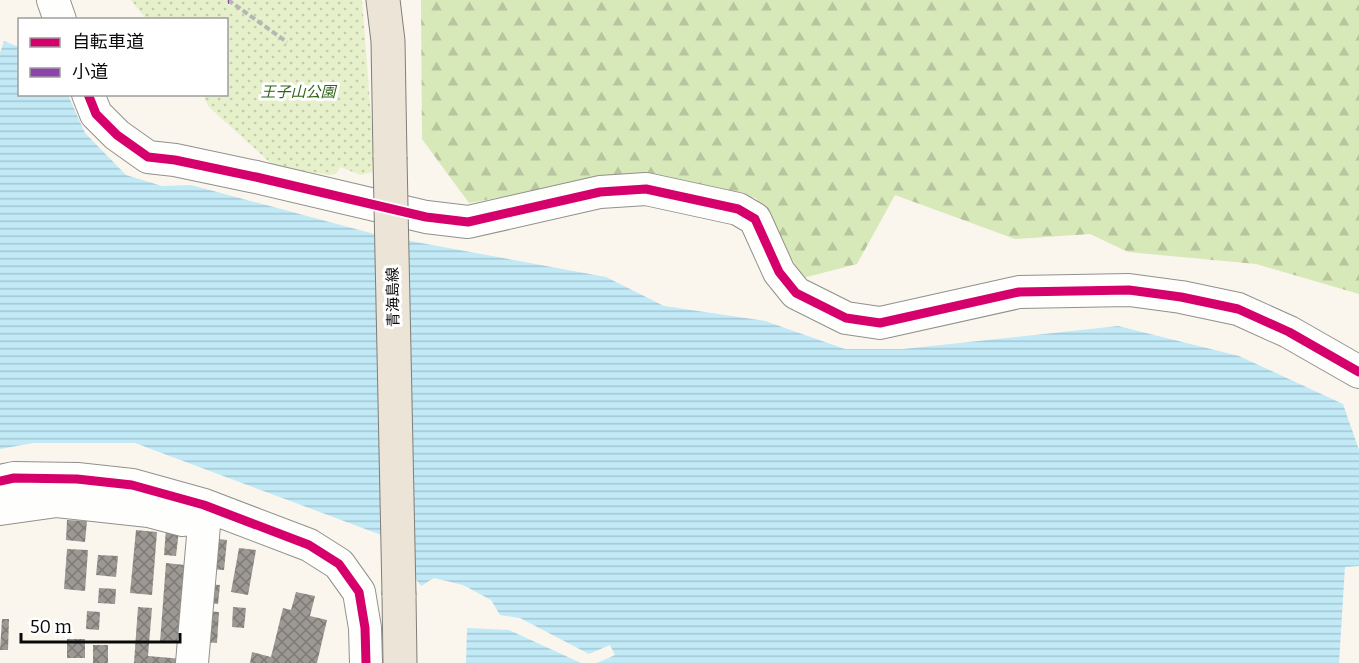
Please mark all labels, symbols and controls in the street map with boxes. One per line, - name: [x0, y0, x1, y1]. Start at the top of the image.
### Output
- legend: [18, 18, 228, 96]
- text: 自転車道: [72, 31, 144, 53]
- text: 小道: [72, 61, 108, 83]
- park label: 王子山公園: [260, 83, 337, 101]
- street label: 青海島線: [383, 267, 403, 327]
- scale bar: [21, 606, 180, 644]
- text: 50 m: [30, 616, 72, 638]

